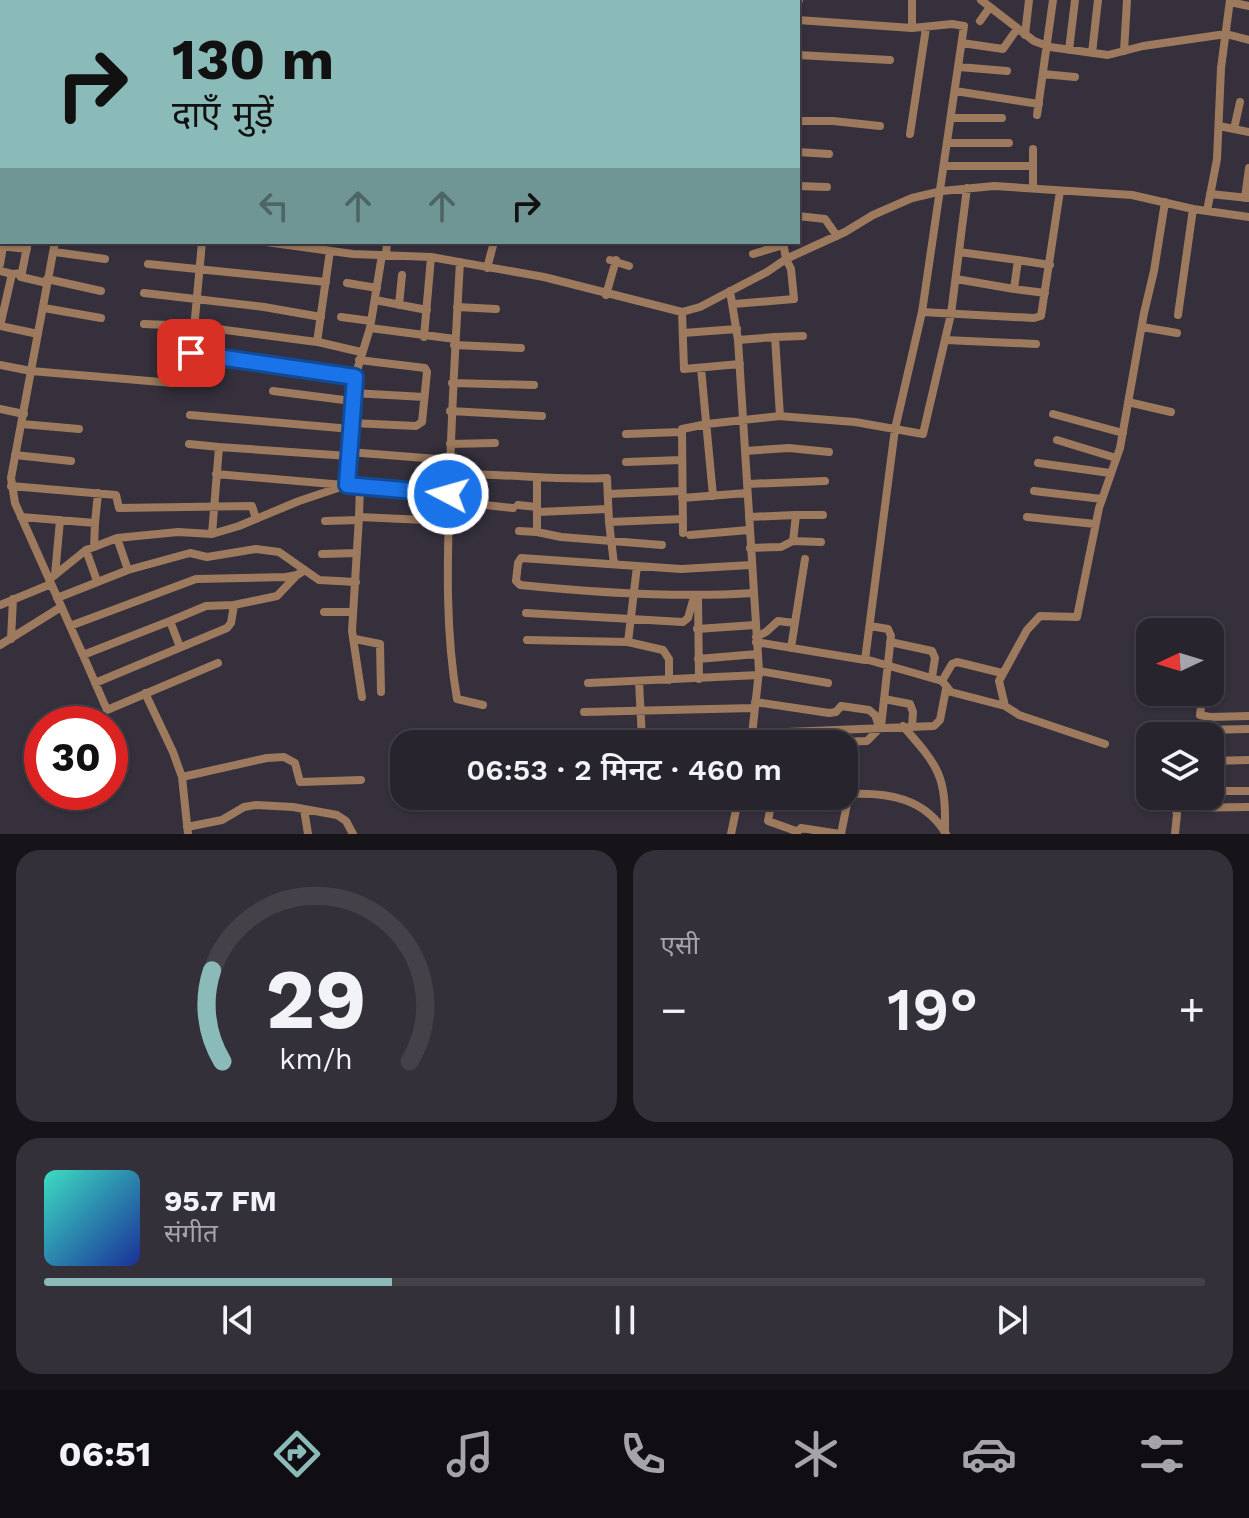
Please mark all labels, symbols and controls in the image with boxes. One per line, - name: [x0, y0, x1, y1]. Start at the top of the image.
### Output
- text: 130 m: [172, 27, 334, 93]
- icon: right: [40, 32, 144, 136]
- text: दाएँ मुड़ें: [172, 94, 273, 136]
- icon: left: [252, 184, 296, 228]
- icon: ahead: [336, 184, 380, 228]
- icon: ahead: [420, 184, 464, 228]
- icon: right: [504, 184, 548, 228]
- pin: [157, 319, 225, 387]
- icon: arrive: [169, 331, 213, 375]
- position arrow: [406, 452, 490, 536]
- north arrow: [1136, 618, 1224, 706]
- map controls: [1136, 618, 1224, 810]
- speed limit sign: 30: [24, 706, 128, 810]
- button: layers: [1136, 722, 1224, 810]
- text: 06:53 · 2 मिनट · 460 m: [466, 752, 782, 787]
- text: एसी: [661, 930, 699, 960]
- text: 29: [266, 951, 367, 1048]
- text: 19°: [887, 974, 978, 1045]
- text: −: [661, 984, 687, 1036]
- text: +: [1178, 984, 1205, 1036]
- text: km/h: [279, 1042, 353, 1076]
- text: 95.7 FM: [164, 1183, 277, 1218]
- text: संगीत: [164, 1218, 218, 1248]
- icon: previous: [216, 1298, 260, 1342]
- icon: pause: [603, 1298, 647, 1342]
- icon: next: [990, 1298, 1034, 1342]
- icon: directions: [269, 1426, 325, 1482]
- icon: music: [442, 1426, 498, 1482]
- icon: phone: [615, 1426, 671, 1482]
- icon: climate: [788, 1426, 844, 1482]
- icon: car: [961, 1426, 1017, 1482]
- icon: filters: [1134, 1426, 1190, 1482]
- text: 06:51: [59, 1433, 151, 1475]

